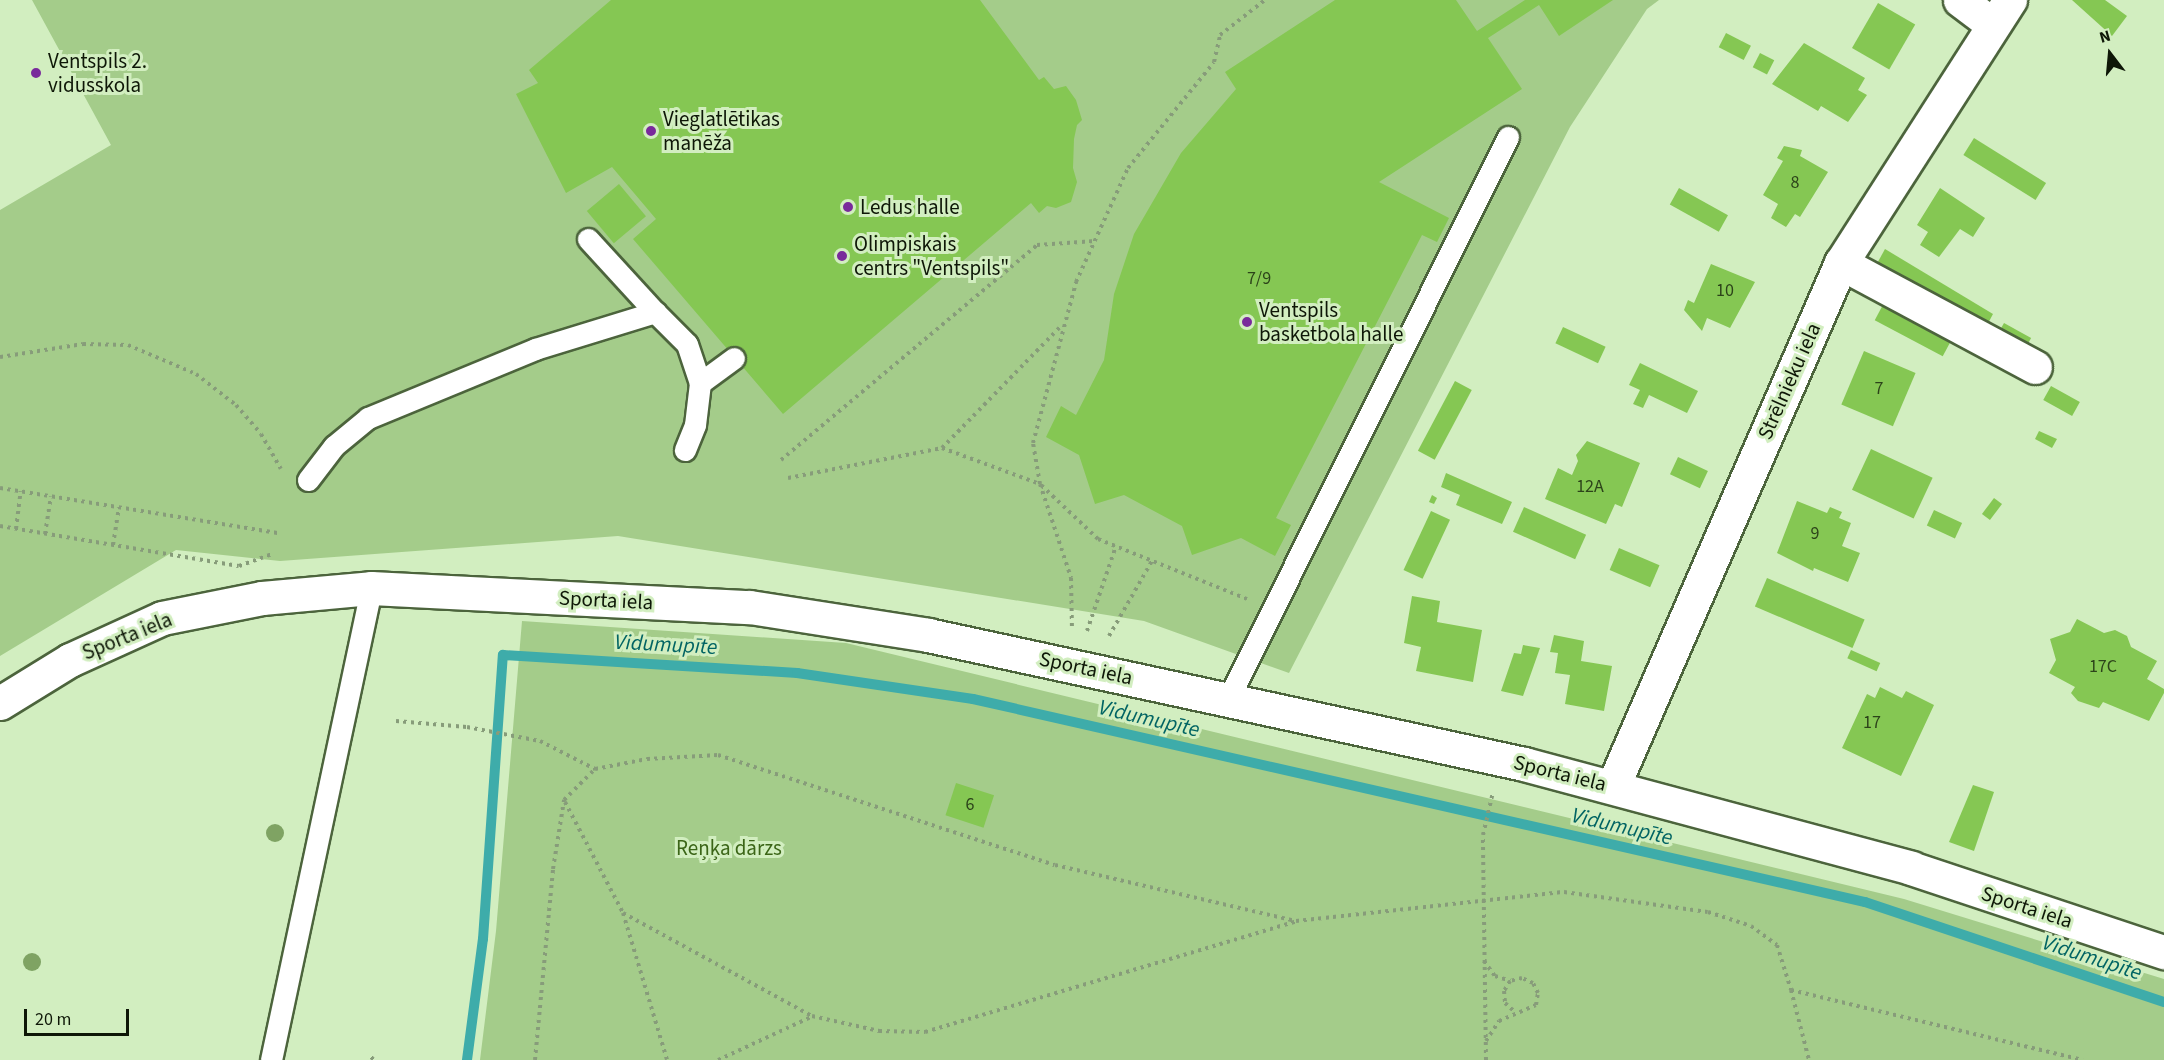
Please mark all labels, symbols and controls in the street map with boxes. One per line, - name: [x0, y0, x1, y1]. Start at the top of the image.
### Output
- north arrow: [2080, 24, 2140, 84]
- text: N: [2097, 25, 2113, 49]
- place label: Ventspils 2. vidusskola: [48, 48, 147, 98]
- marker: Ventspils 2. vidusskola: [29, 66, 43, 80]
- place label: Vieglatlētikas manēža: [663, 106, 780, 156]
- marker: Vieglatlētikas manēža: [644, 124, 658, 138]
- house number: 8: [1791, 172, 1799, 194]
- place label: Ledus halle: [860, 194, 960, 220]
- marker: Ledus halle: [841, 200, 855, 214]
- place label: Olimpiskais centrs "Ventspils": [854, 231, 1009, 281]
- marker: Olimpiskais centrs "Ventspils": [835, 249, 849, 263]
- house number: 7/9: [1247, 268, 1271, 290]
- house number: 10: [1716, 280, 1734, 302]
- place label: Ventspils basketbola halle: [1259, 297, 1403, 347]
- marker: Ventspils basketbola halle: [1240, 315, 1254, 329]
- street label: Strēlnieku iela: [1752, 319, 1826, 443]
- house number: 7: [1875, 378, 1883, 400]
- house number: 12A: [1576, 476, 1604, 498]
- house number: 9: [1811, 523, 1819, 545]
- street label: Sporta iela: [558, 585, 654, 615]
- street label: Sporta iela: [78, 607, 176, 665]
- water label: Vidumupīte: [614, 629, 718, 661]
- street label: Sporta iela: [1037, 646, 1135, 690]
- house number: 17C: [2089, 656, 2117, 678]
- water label: Vidumupīte: [1096, 695, 1202, 743]
- house number: 17: [1863, 712, 1881, 734]
- street label: Sporta iela: [1511, 749, 1609, 797]
- house number: 6: [966, 794, 974, 816]
- water label: Vidumupīte: [1569, 803, 1675, 851]
- park label: Reņķa dārzs: [676, 835, 782, 861]
- street label: Sporta iela: [1978, 880, 2076, 934]
- water label: Vidumupīte: [2039, 930, 2145, 986]
- scale bar: [27, 997, 132, 1035]
- text: 20 m: [35, 1007, 71, 1032]

